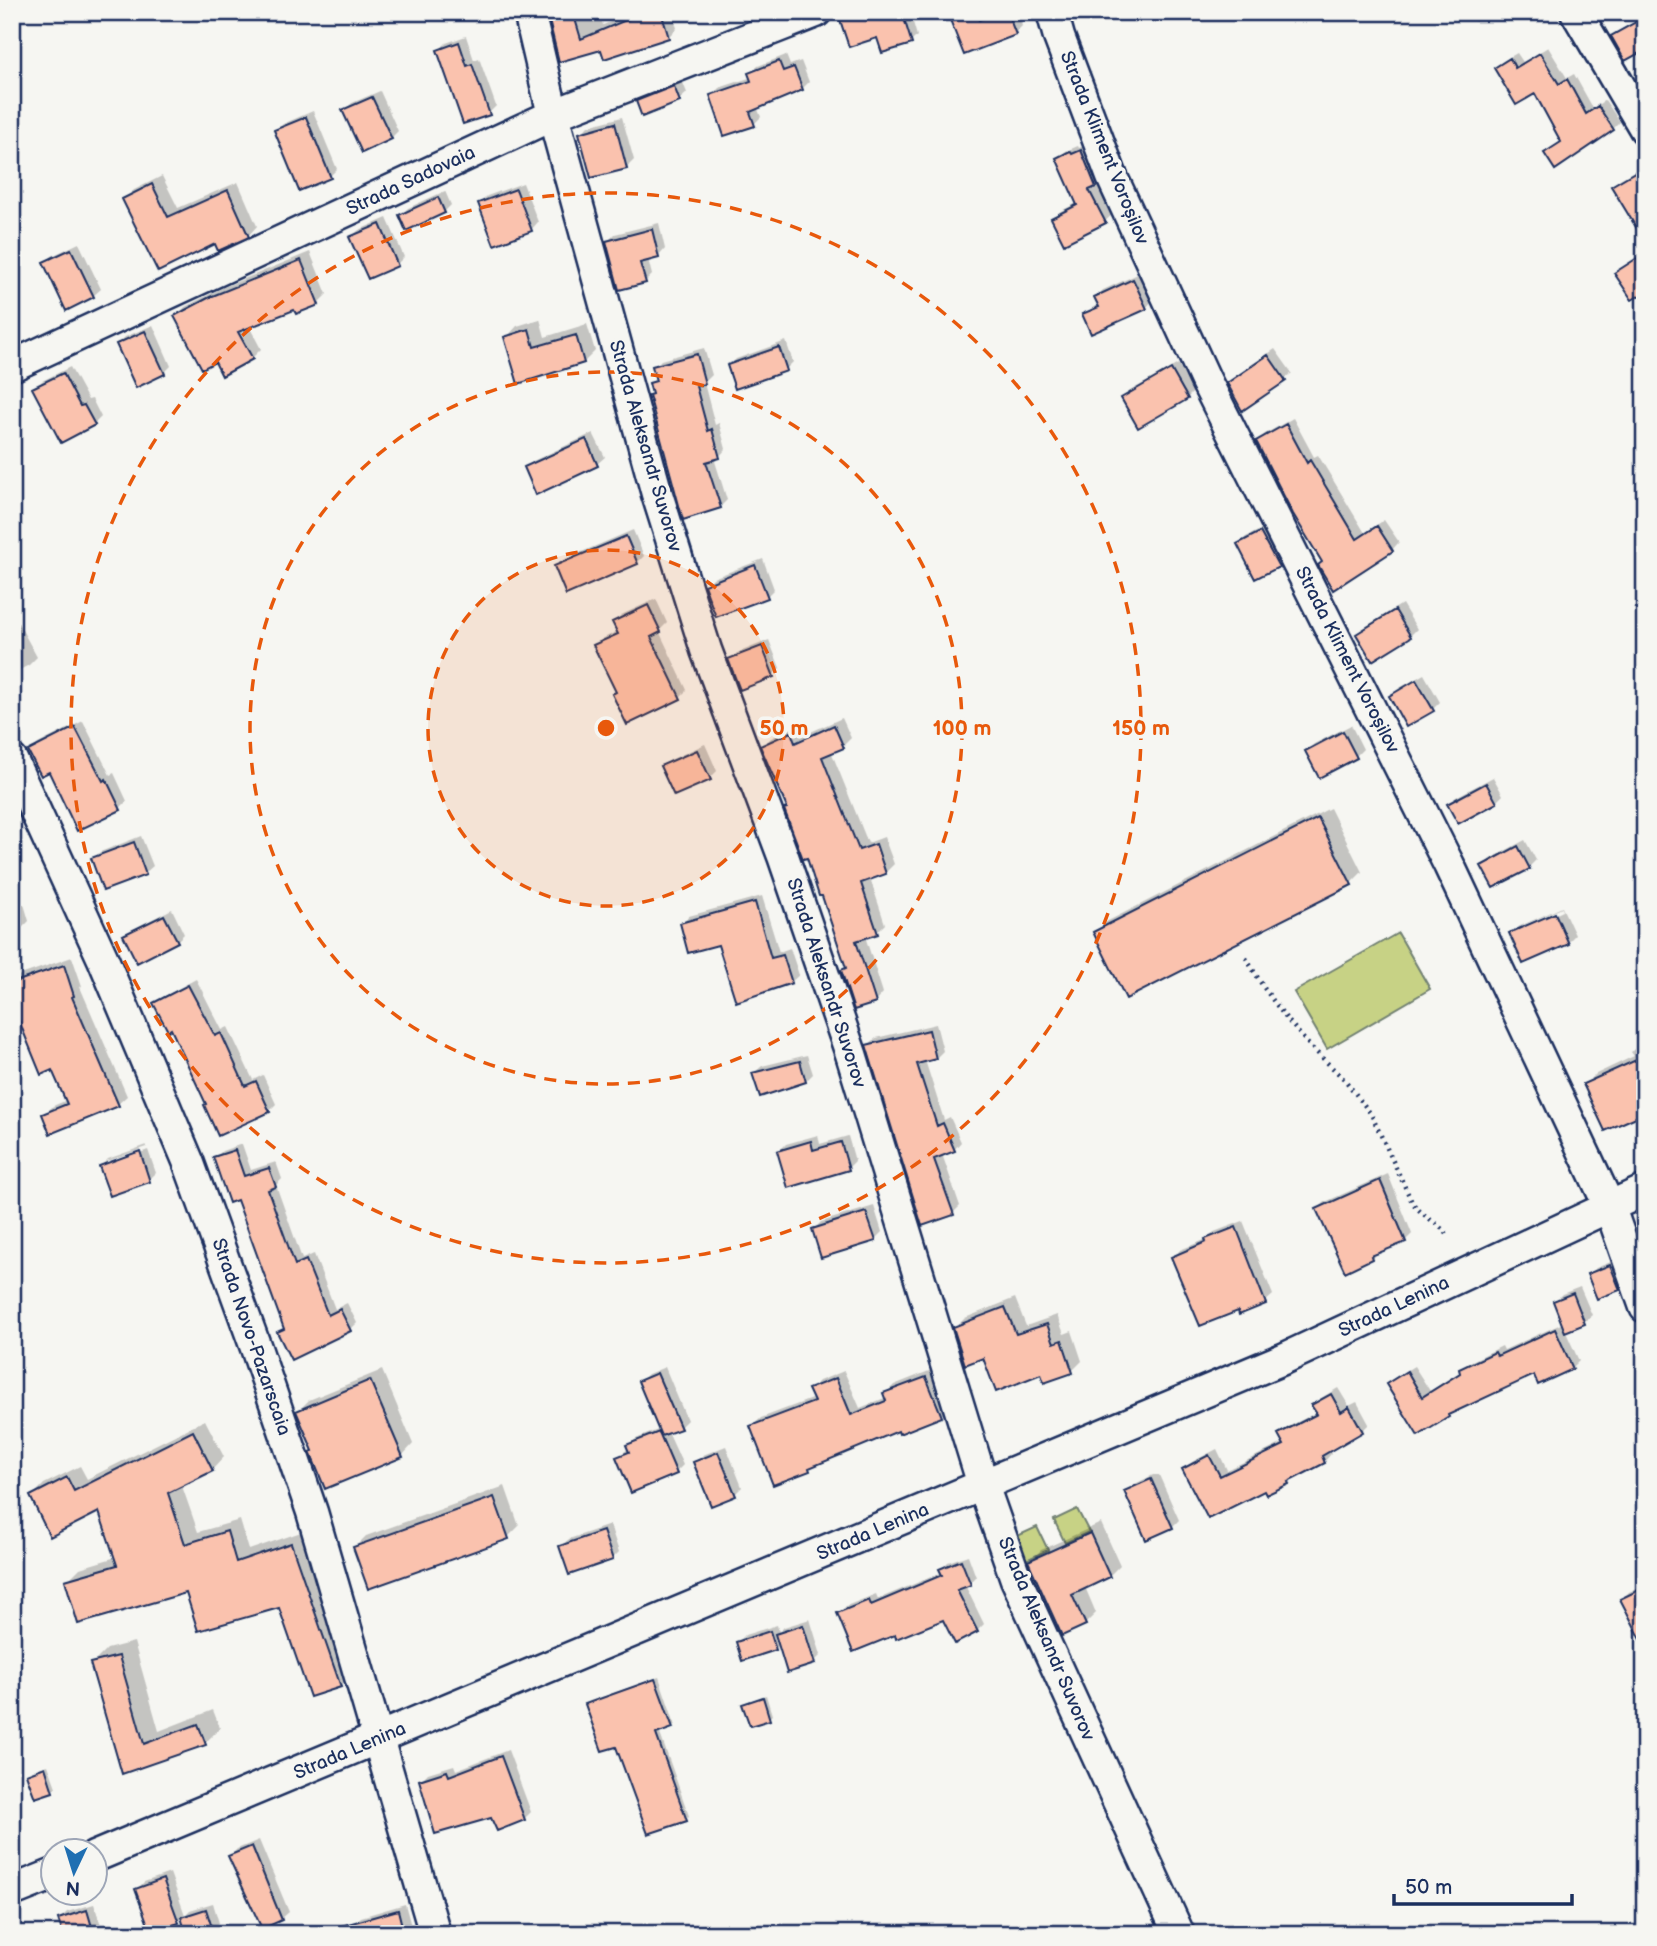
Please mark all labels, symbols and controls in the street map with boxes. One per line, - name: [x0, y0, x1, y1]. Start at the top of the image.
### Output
- street label: Strada Kliment Voroșilov: [1055, 48, 1154, 249]
- street label: Strada Sadovaia: [343, 141, 479, 221]
- street label: Strada Aleksandr Suvorov: [604, 338, 686, 555]
- street label: Strada Kliment Voroșilov: [1290, 563, 1405, 758]
- centre of rings: [594, 716, 618, 740]
- text: 50 m: [760, 716, 808, 741]
- text: 100 m: [933, 716, 991, 741]
- text: 150 m: [1112, 716, 1170, 741]
- street label: Strada Aleksandr Suvorov: [781, 875, 871, 1092]
- street label: Strada Novo-Pazarscaia: [206, 1235, 296, 1439]
- street label: Strada Lenina: [1335, 1271, 1453, 1343]
- street label: Strada Lenina: [813, 1498, 933, 1566]
- street label: Strada Aleksandr Suvorov: [993, 1534, 1100, 1745]
- street label: Strada Lenina: [290, 1717, 410, 1785]
- north arrow: [38, 1838, 108, 1908]
- scale bar: [1394, 1862, 1573, 1906]
- text: N: [65, 1875, 81, 1899]
- text: 50 m: [1405, 1875, 1452, 1900]

